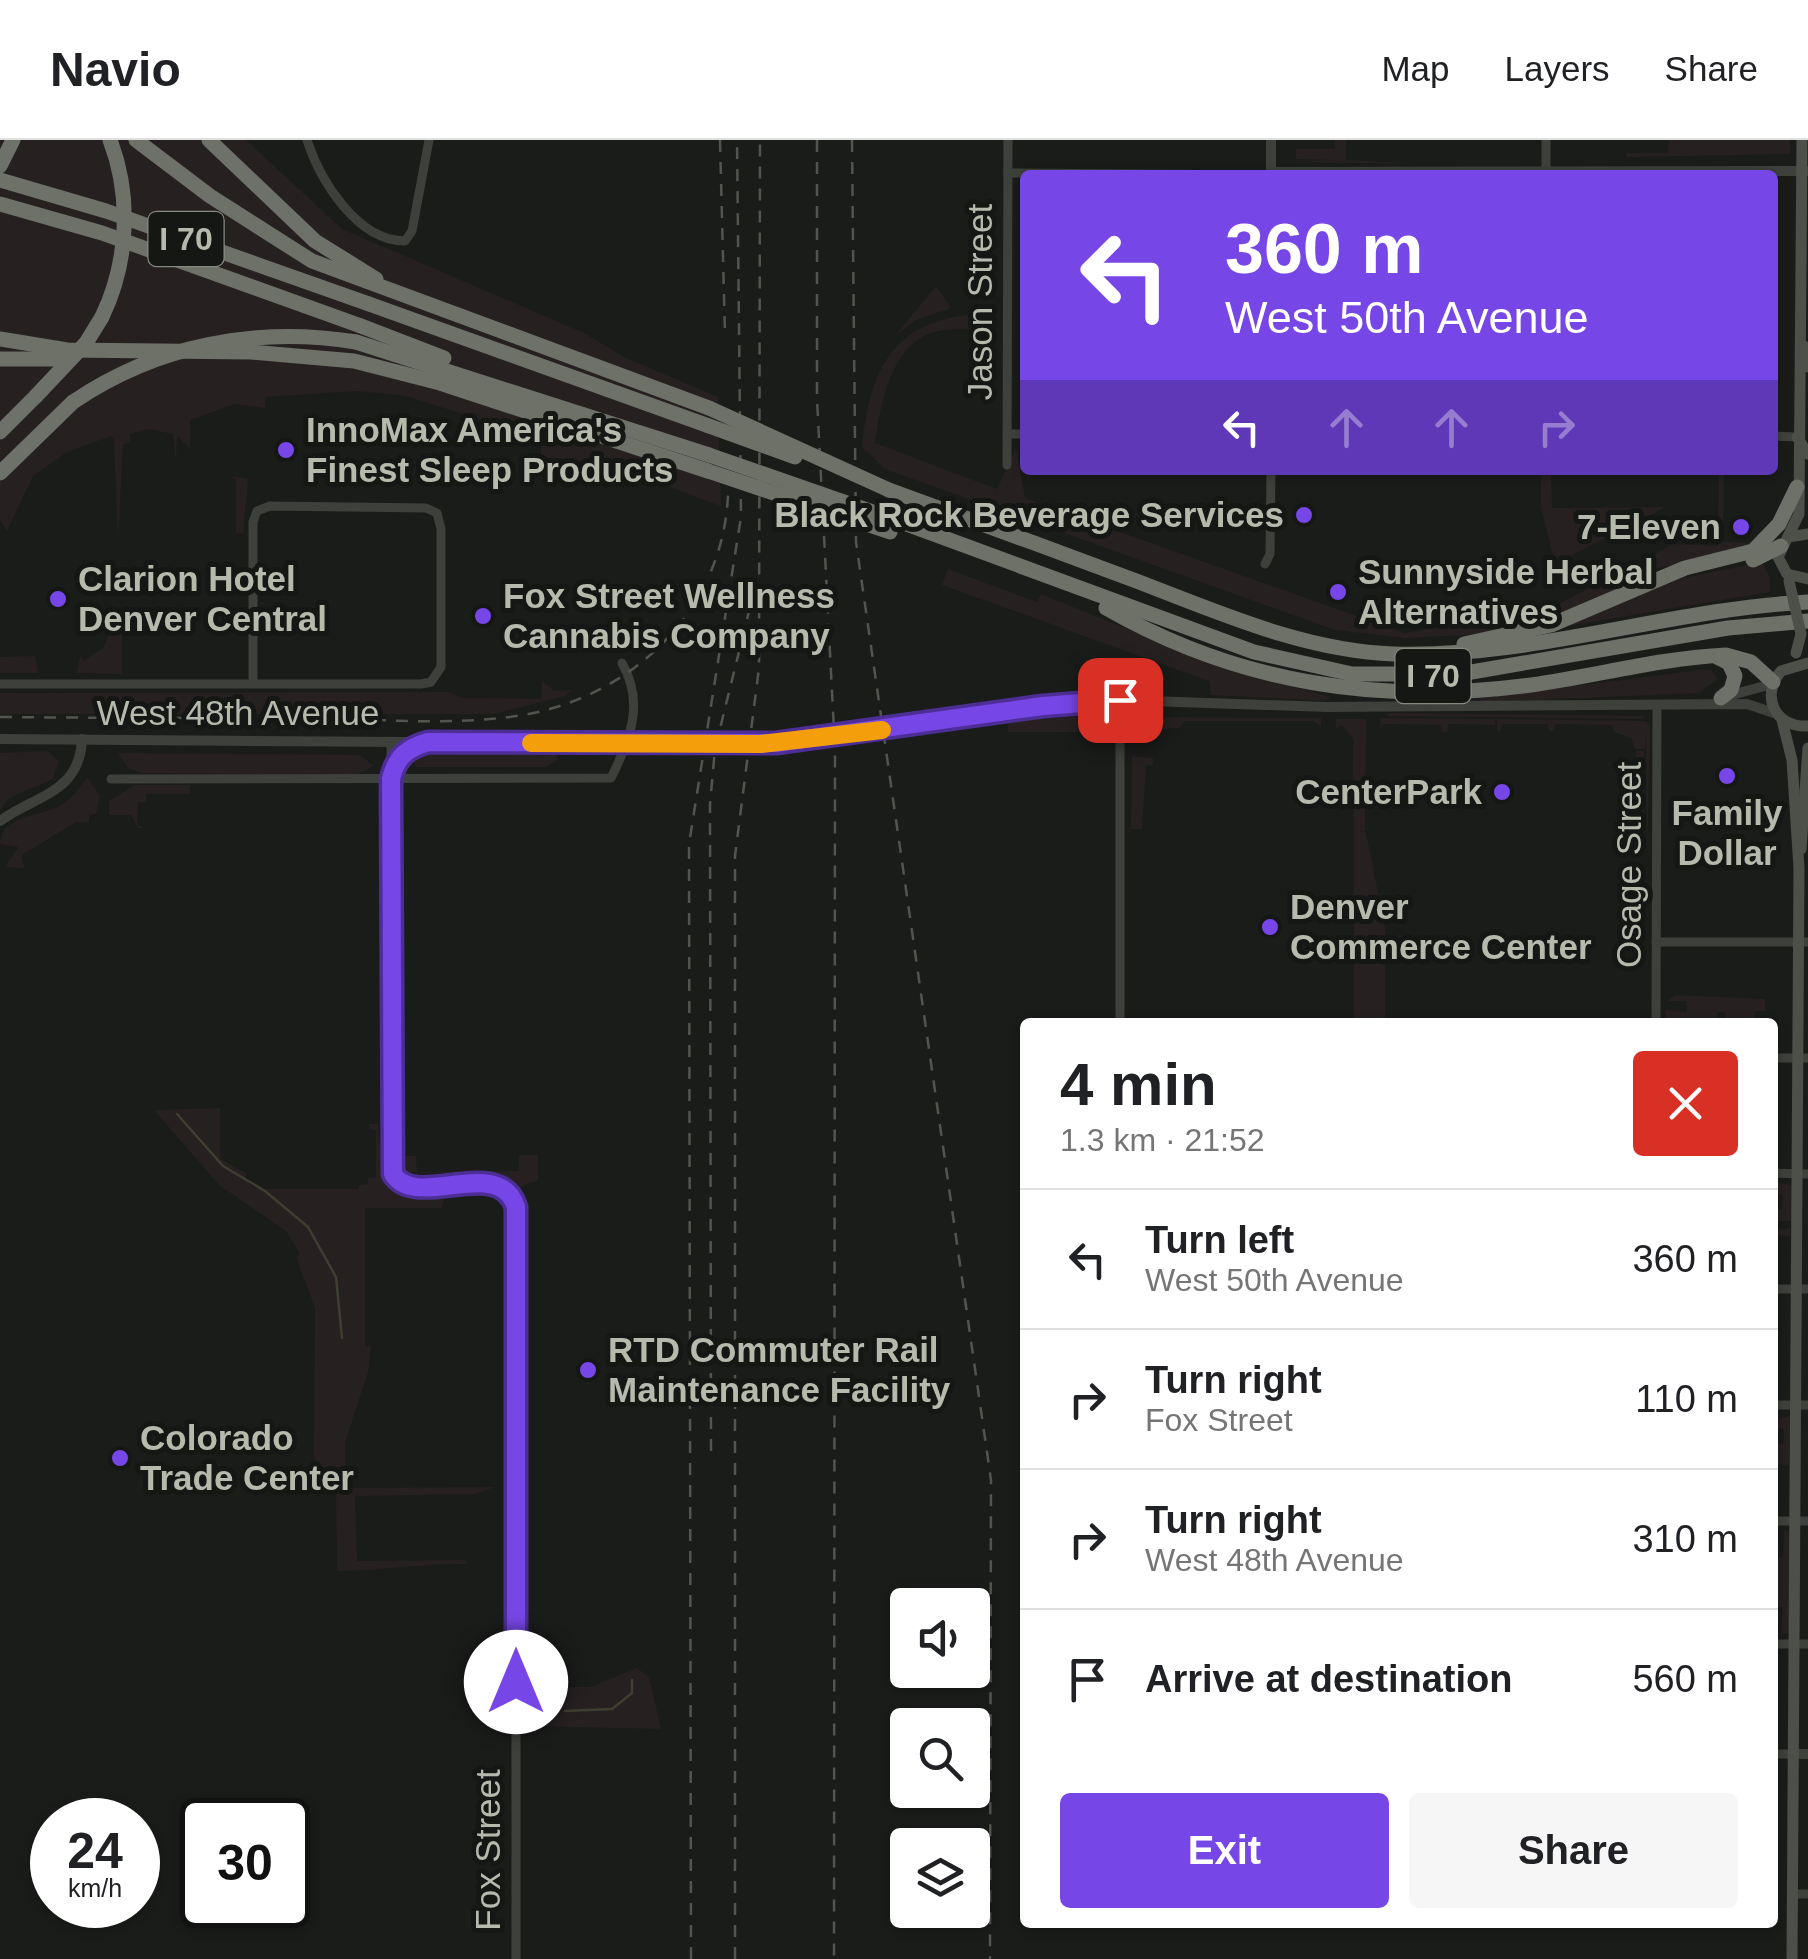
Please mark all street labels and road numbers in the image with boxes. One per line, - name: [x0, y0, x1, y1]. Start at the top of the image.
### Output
- street label: Jason Street: [960, 203, 999, 400]
- road number: I 70: [148, 212, 224, 266]
- road number: I 70: [1396, 649, 1470, 703]
- street label: West 48th Avenue: [97, 693, 379, 732]
- street label: Osage Street: [1609, 762, 1648, 968]
- street label: Fox Street: [468, 1769, 507, 1931]

